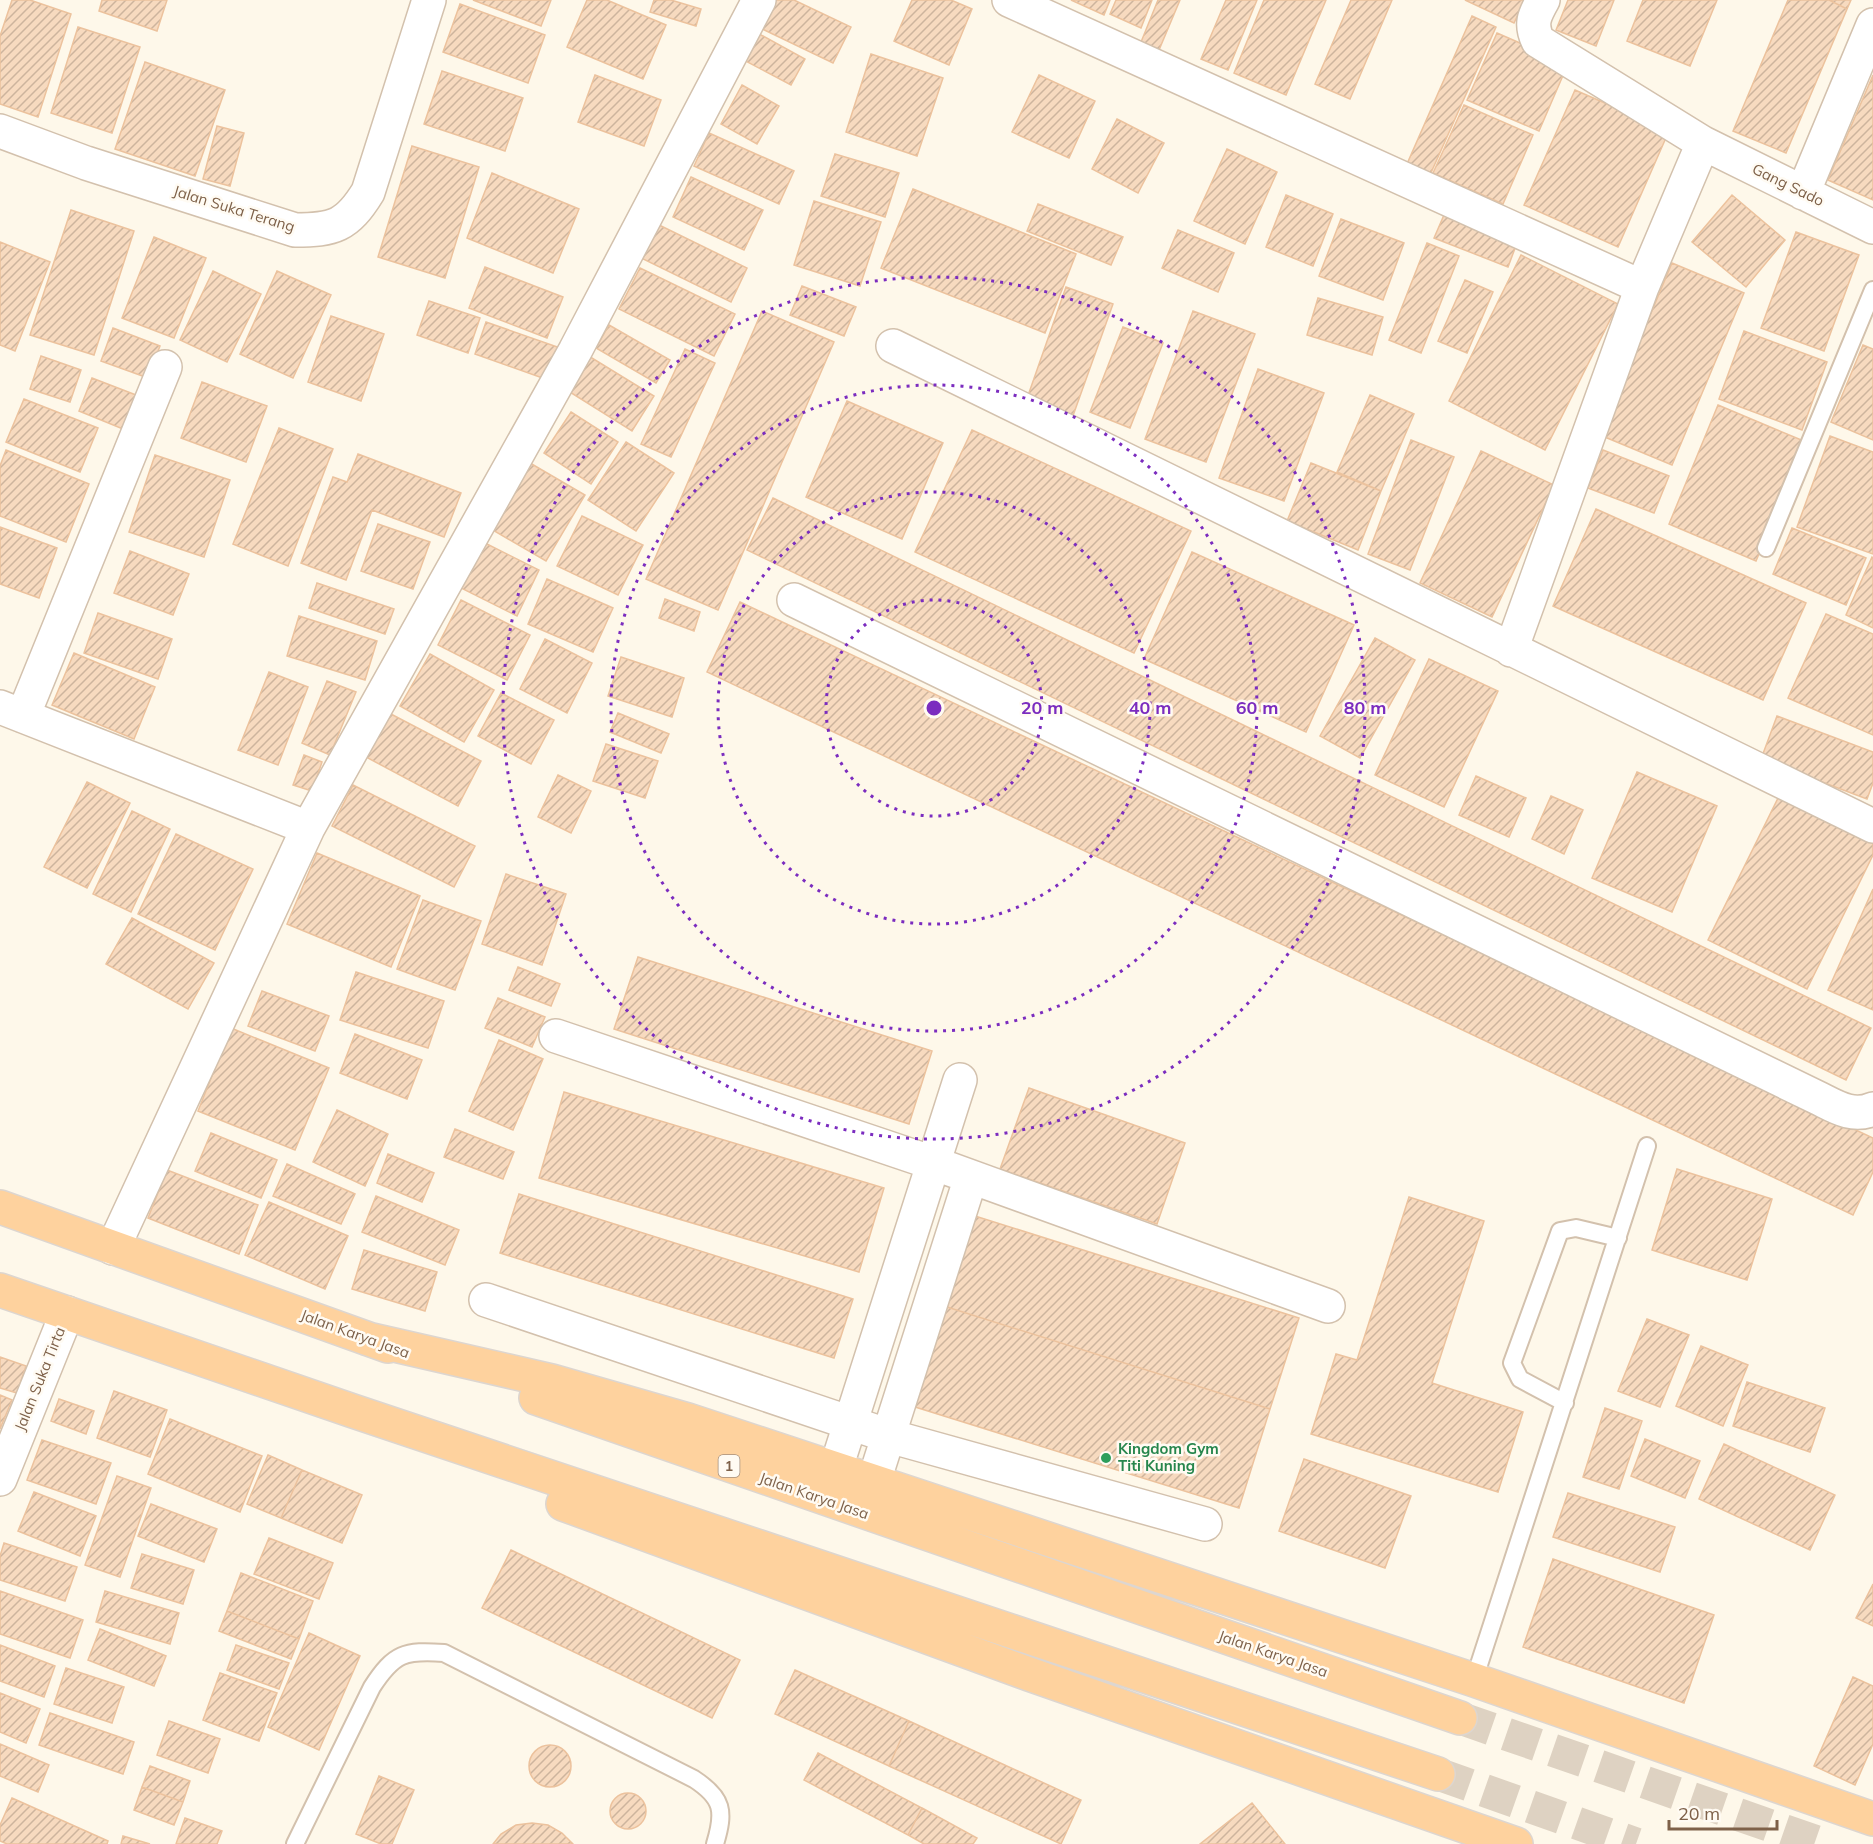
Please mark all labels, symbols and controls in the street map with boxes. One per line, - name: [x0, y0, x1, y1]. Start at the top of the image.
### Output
- street label: Gang Sado: [1749, 159, 1827, 210]
- street label: Jalan Suka Terang: [171, 181, 297, 236]
- text: 20 m: [1021, 696, 1063, 719]
- text: 40 m: [1129, 696, 1171, 719]
- text: 60 m: [1236, 696, 1278, 719]
- text: 80 m: [1344, 696, 1386, 719]
- centre of rings: [924, 698, 944, 718]
- street label: Jalan Karya Jasa: [298, 1305, 412, 1362]
- street label: Jalan Suka Tirta: [10, 1324, 69, 1434]
- place label: Kingdom Gym Titi Kuning: [1118, 1439, 1219, 1475]
- marker: Kingdom Gym Titi Kuning: [1099, 1451, 1113, 1465]
- road number: 1: [718, 1455, 740, 1477]
- street label: Jalan Karya Jasa: [757, 1468, 871, 1523]
- street label: Jalan Karya Jasa: [1216, 1626, 1330, 1681]
- scale bar: [1669, 1793, 1777, 1831]
- text: 20 m: [1678, 1802, 1720, 1825]

